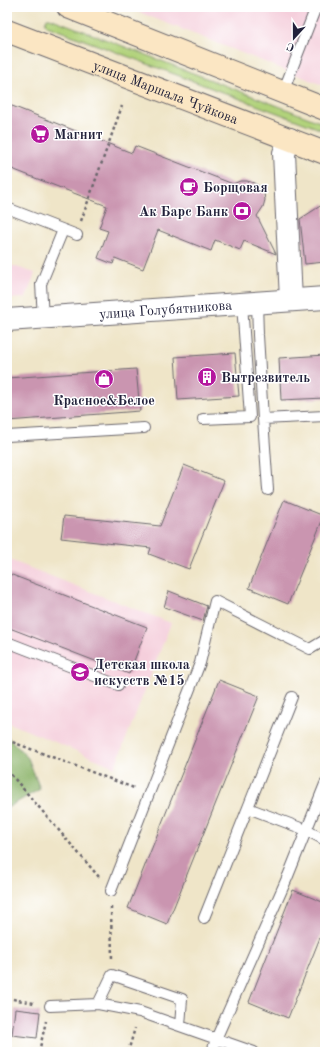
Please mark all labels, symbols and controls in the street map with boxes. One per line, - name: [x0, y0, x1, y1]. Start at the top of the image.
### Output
- north arrow: [274, 18, 314, 58]
- text: С: [286, 39, 296, 52]
- street label: улица Маршала Чуйкова: [91, 59, 240, 127]
- supermarket icon: Магнит: [29, 123, 51, 145]
- place label: Магнит: [54, 128, 103, 142]
- cafe icon: Борщовая: [178, 176, 200, 198]
- place label: Борщовая: [203, 181, 268, 195]
- bank icon: Ак Барс Банк: [231, 200, 253, 222]
- place label: Ак Барс Банк: [139, 205, 229, 219]
- street label: улица Голубятникова: [99, 298, 233, 322]
- building icon: Вытрезвитель: [196, 366, 218, 388]
- shop icon: Красное&Белое: [93, 368, 115, 390]
- place label: Вытрезвитель: [221, 371, 310, 385]
- place label: Красное&Белое: [53, 394, 155, 408]
- place label: Детская школа искусств №15: [94, 658, 190, 688]
- school or university icon: Детская школа искусств №15: [69, 661, 91, 683]

